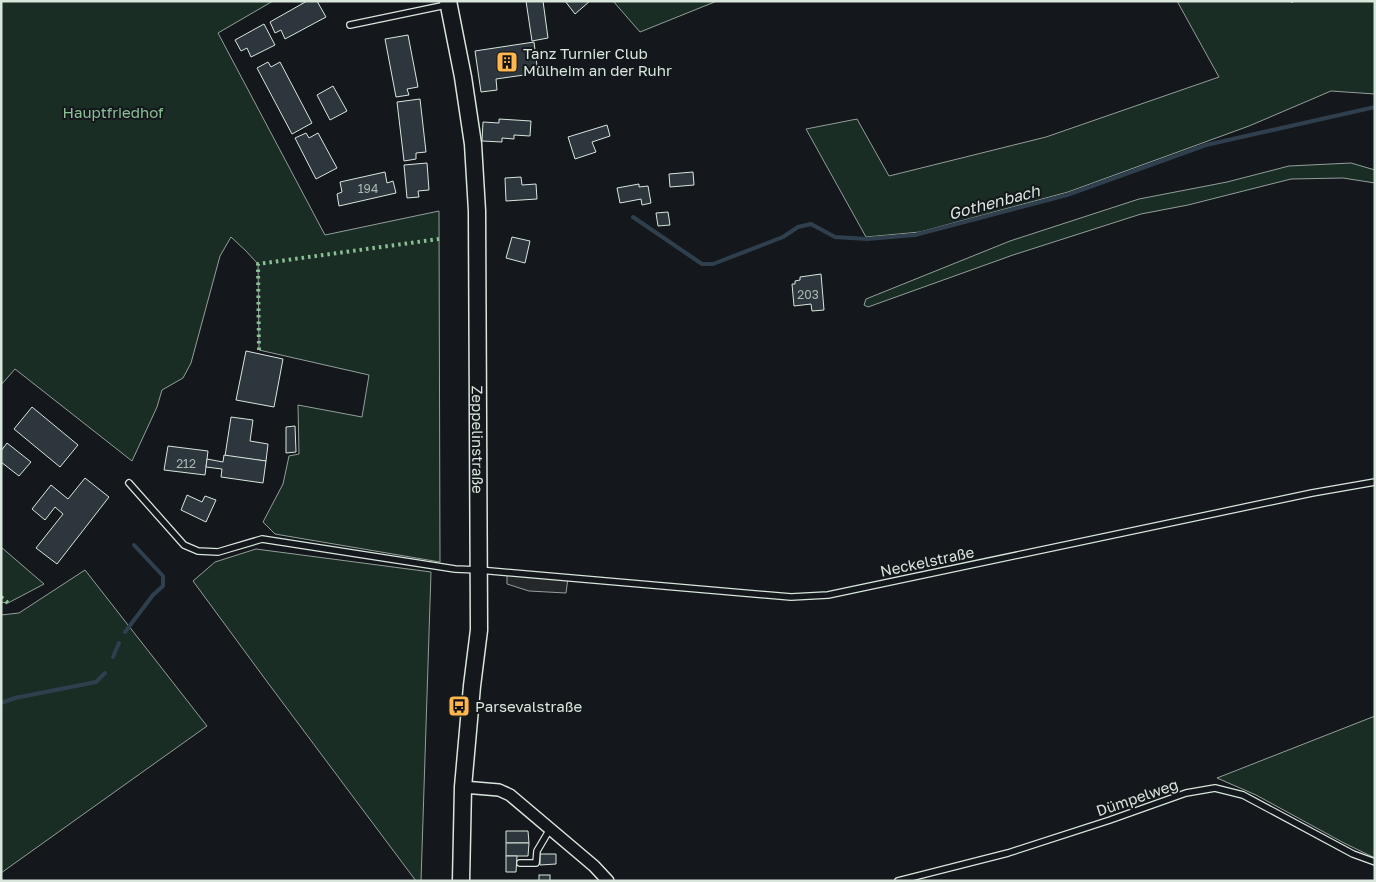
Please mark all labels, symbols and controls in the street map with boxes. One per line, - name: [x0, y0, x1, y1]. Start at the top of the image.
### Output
- place label: Tanz Turnier Club Mülheim an der Ruhr: [523, 44, 672, 79]
- building icon: Tanz Turnier Club Mülheim an der Ruhr: [495, 50, 519, 74]
- park label: Hauptfriedhof: [63, 103, 164, 121]
- water label: Gothenbach: [946, 180, 1043, 224]
- house number: 194: [358, 181, 378, 196]
- house number: 203: [797, 287, 819, 302]
- street label: Zeppelinstraße: [469, 386, 487, 494]
- house number: 212: [176, 456, 196, 471]
- street label: Neckelstraße: [878, 542, 976, 580]
- bus stop icon: Parsevalstraße: [447, 694, 471, 718]
- place label: Parsevalstraße: [475, 697, 582, 715]
- street label: Dümpelweg: [1094, 775, 1180, 819]

